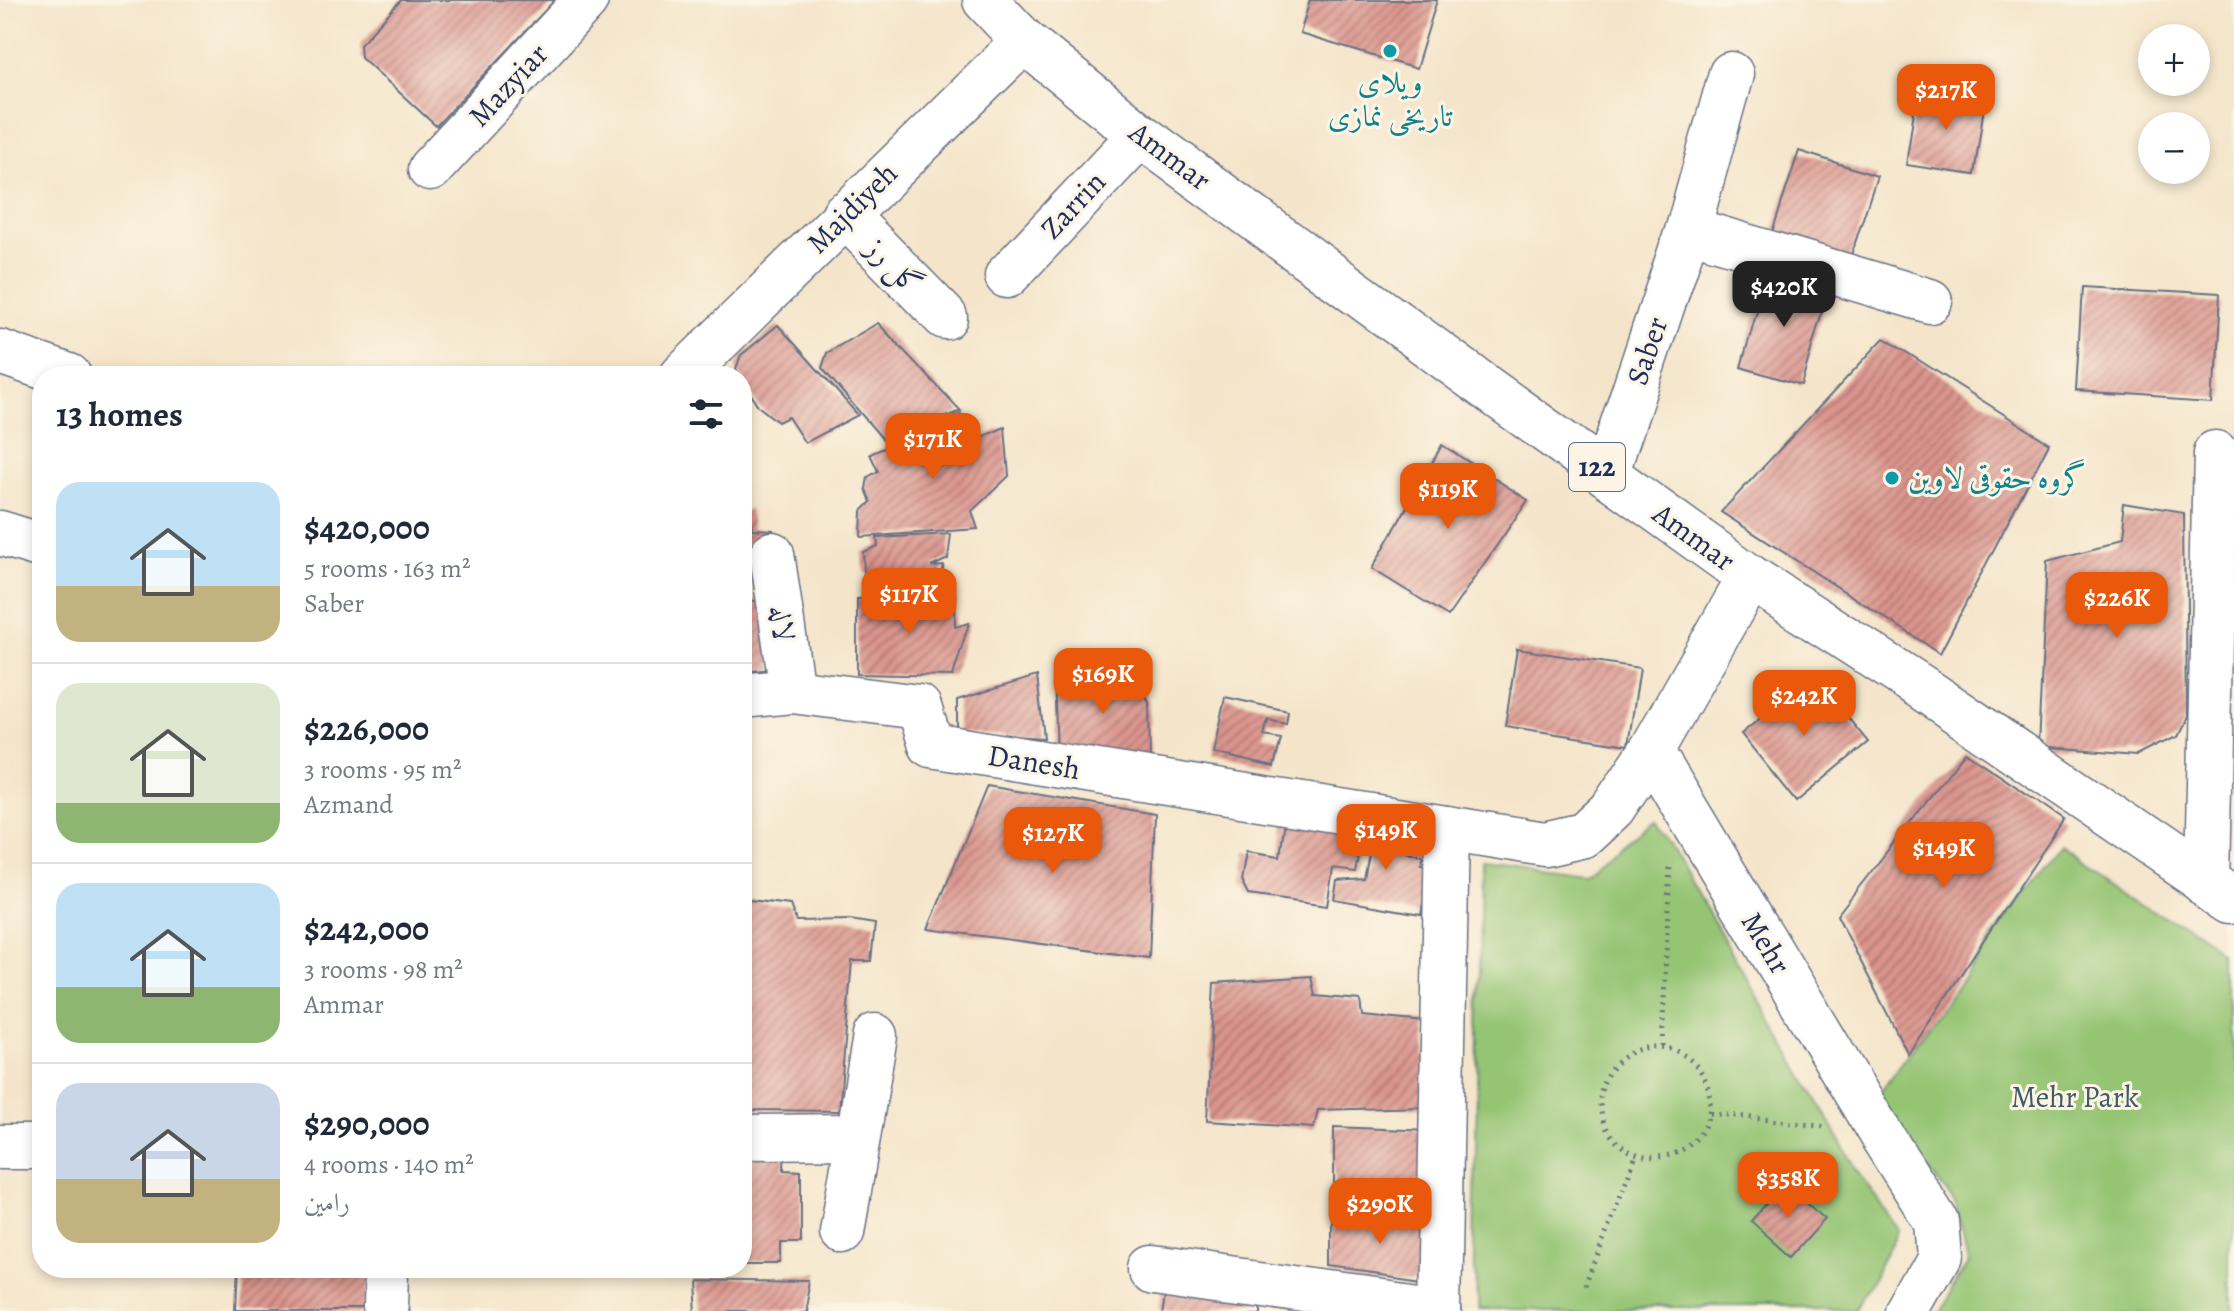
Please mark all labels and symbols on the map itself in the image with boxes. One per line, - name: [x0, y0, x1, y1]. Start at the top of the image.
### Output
- street label: Mazyiar: [459, 35, 557, 135]
- marker: ویلای تاریخی نمازی: [1381, 42, 1399, 60]
- place label: ویلای تاریخی نمازی: [1328, 62, 1453, 136]
- pin: $217K: [1890, 64, 2002, 132]
- street label: Ammar: [1120, 112, 1219, 200]
- street label: Majdiyeh: [798, 154, 906, 262]
- street label: Zarrin: [1031, 163, 1115, 247]
- street label: گل رز: [854, 226, 931, 304]
- pin: $420K: [1728, 261, 1840, 329]
- street label: Saber: [1617, 312, 1677, 390]
- pin: $171K: [877, 413, 989, 481]
- road number: 122: [1569, 443, 1625, 491]
- place label: گروه حقوقی لاوین: [1908, 458, 2086, 498]
- pin: $119K: [1392, 463, 1504, 531]
- marker: گروه حقوقی لاوین: [1883, 469, 1901, 487]
- street label: Ammar: [1644, 493, 1743, 580]
- pin: $117K: [853, 568, 965, 636]
- pin: $226K: [2061, 572, 2173, 640]
- street label: لاله: [760, 603, 804, 643]
- pin: $169K: [1047, 648, 1159, 716]
- pin: $242K: [1748, 670, 1860, 738]
- street label: Danesh: [985, 735, 1083, 789]
- pin: $149K: [1330, 804, 1442, 872]
- pin: $127K: [997, 807, 1109, 875]
- pin: $149K: [1888, 822, 2000, 890]
- street label: Mehr: [1732, 905, 1800, 981]
- park label: Mehr Park: [2011, 1077, 2139, 1117]
- pin: $358K: [1732, 1152, 1844, 1220]
- pin: $290K: [1324, 1178, 1436, 1246]

